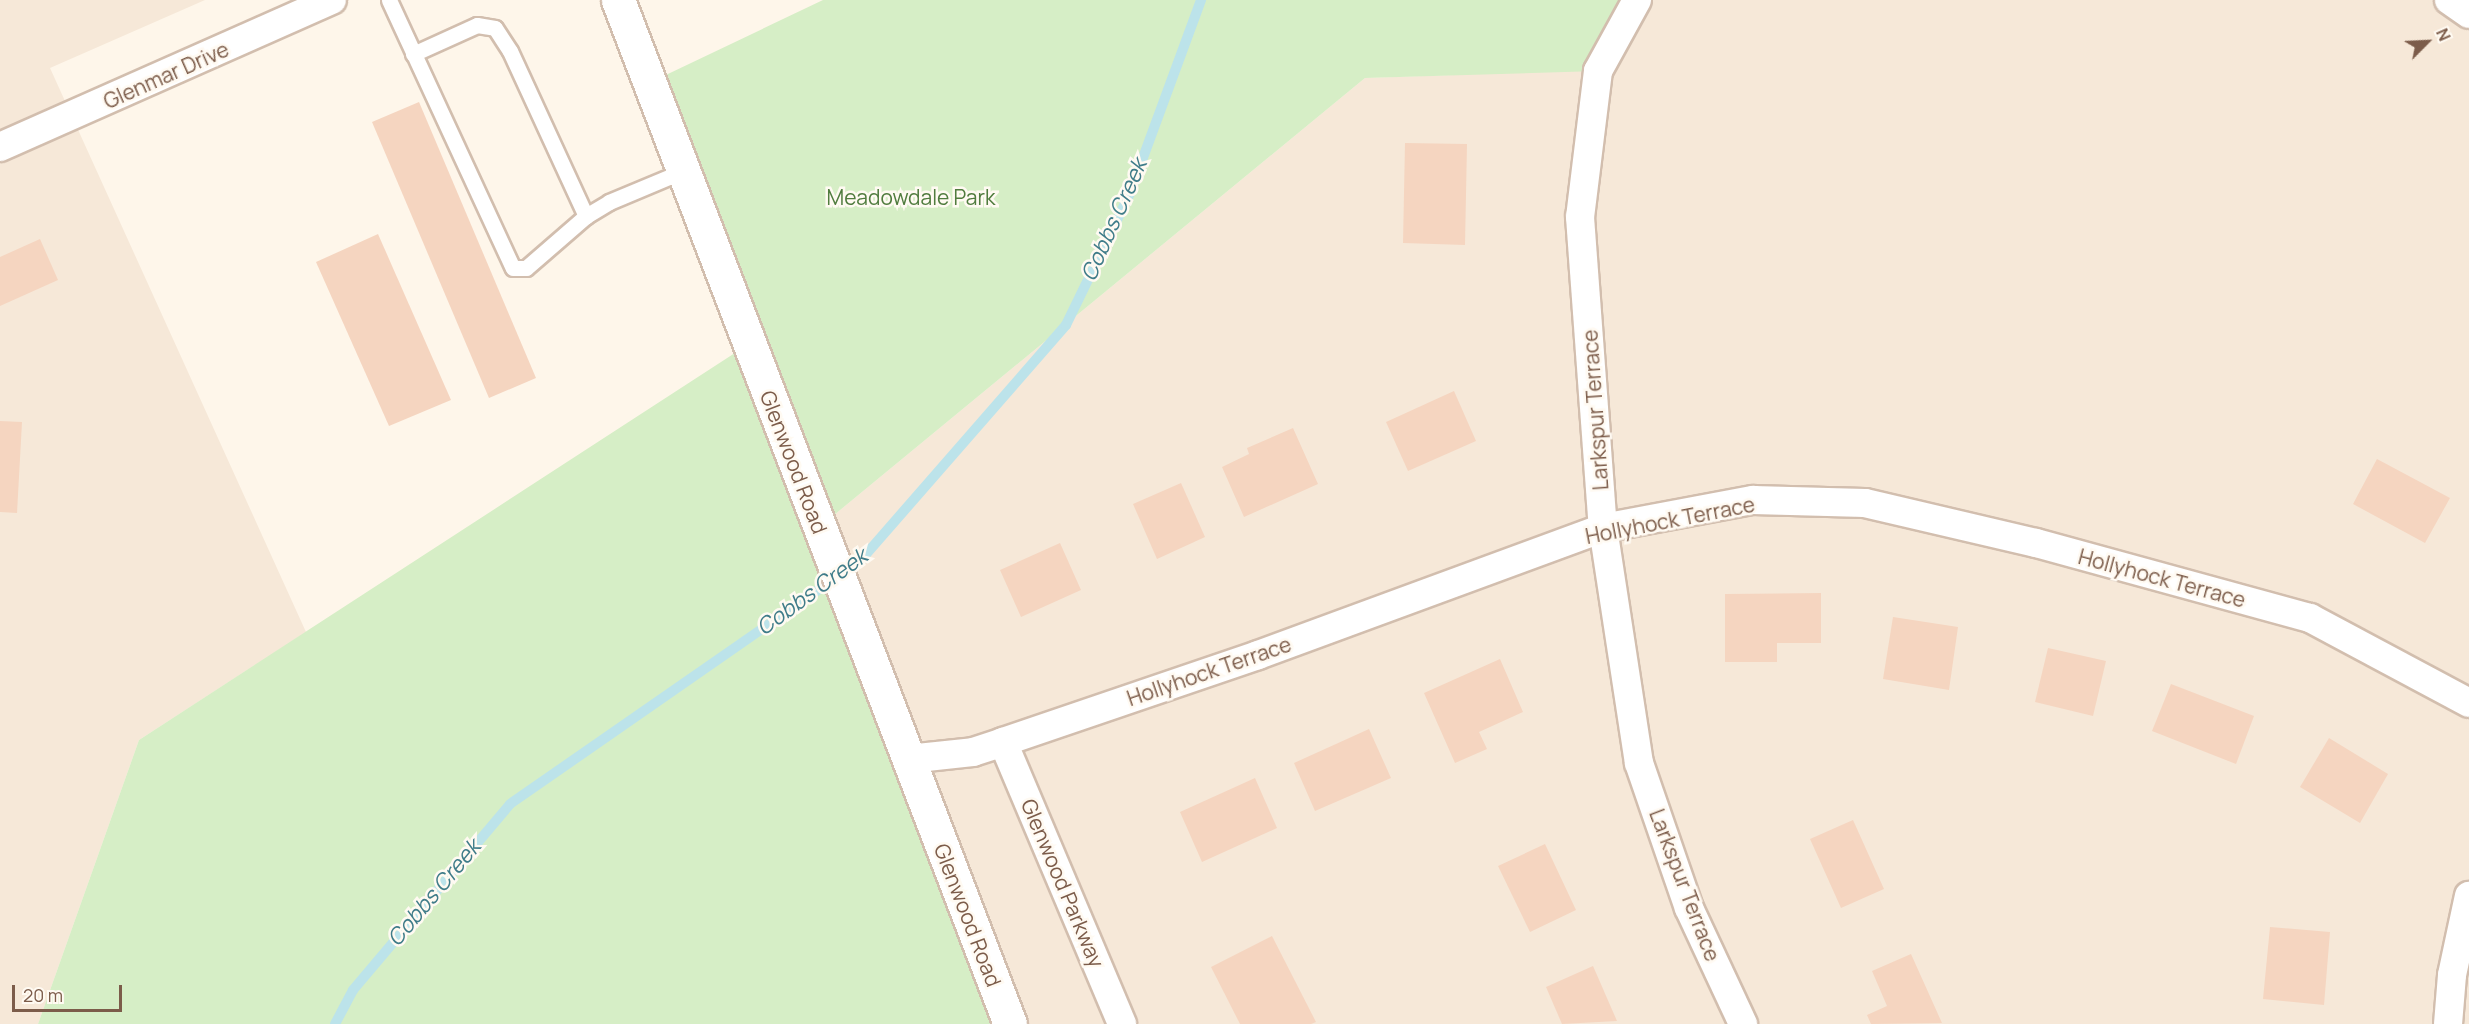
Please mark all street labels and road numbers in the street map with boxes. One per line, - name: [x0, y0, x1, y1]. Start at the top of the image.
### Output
- street label: Glenmar Drive: [99, 36, 233, 114]
- street label: Larkspur Terrace: [1577, 329, 1613, 491]
- street label: Glenwood Road: [755, 387, 833, 537]
- street label: Hollyhock Terrace: [1583, 491, 1757, 549]
- street label: Hollyhock Terrace: [2076, 544, 2248, 612]
- street label: Hollyhock Terrace: [1124, 631, 1294, 711]
- street label: Glenwood Parkway: [1016, 795, 1110, 971]
- street label: Larkspur Terrace: [1644, 805, 1726, 965]
- street label: Glenwood Road: [929, 840, 1007, 990]

